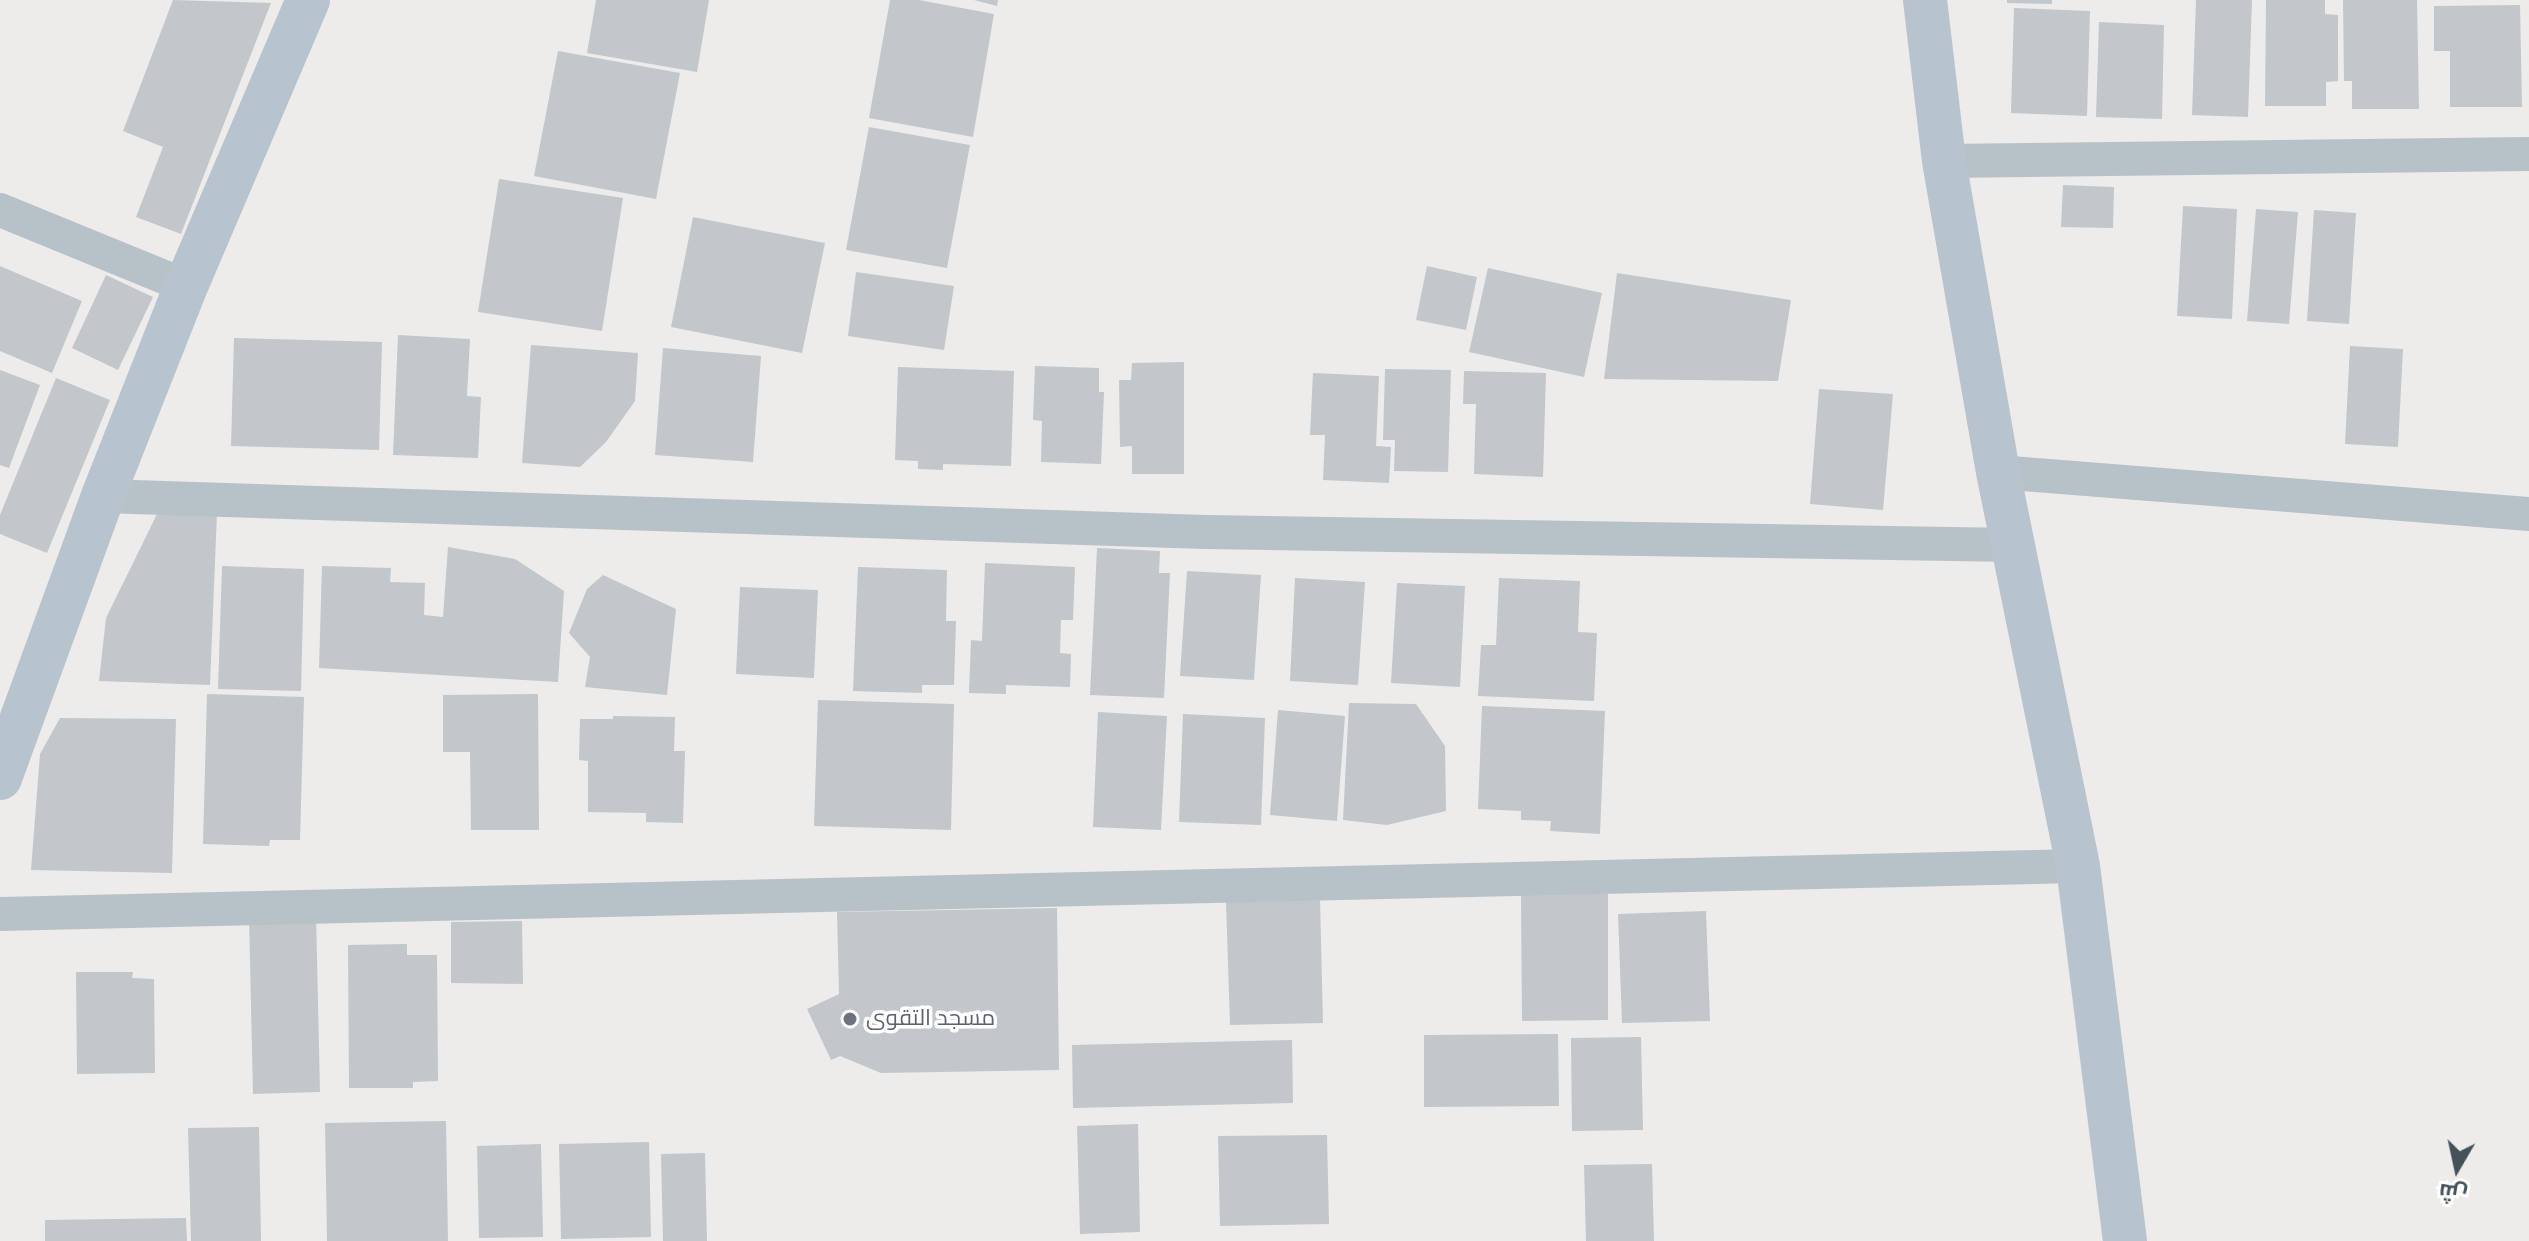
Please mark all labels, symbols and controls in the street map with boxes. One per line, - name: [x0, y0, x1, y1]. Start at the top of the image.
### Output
- place label: مسجد التقوى: [866, 1006, 995, 1032]
- marker: مسجد التقوى: [841, 1010, 859, 1028]
- north arrow: [2417, 1129, 2497, 1209]
- text: ش: [2437, 1179, 2469, 1208]

